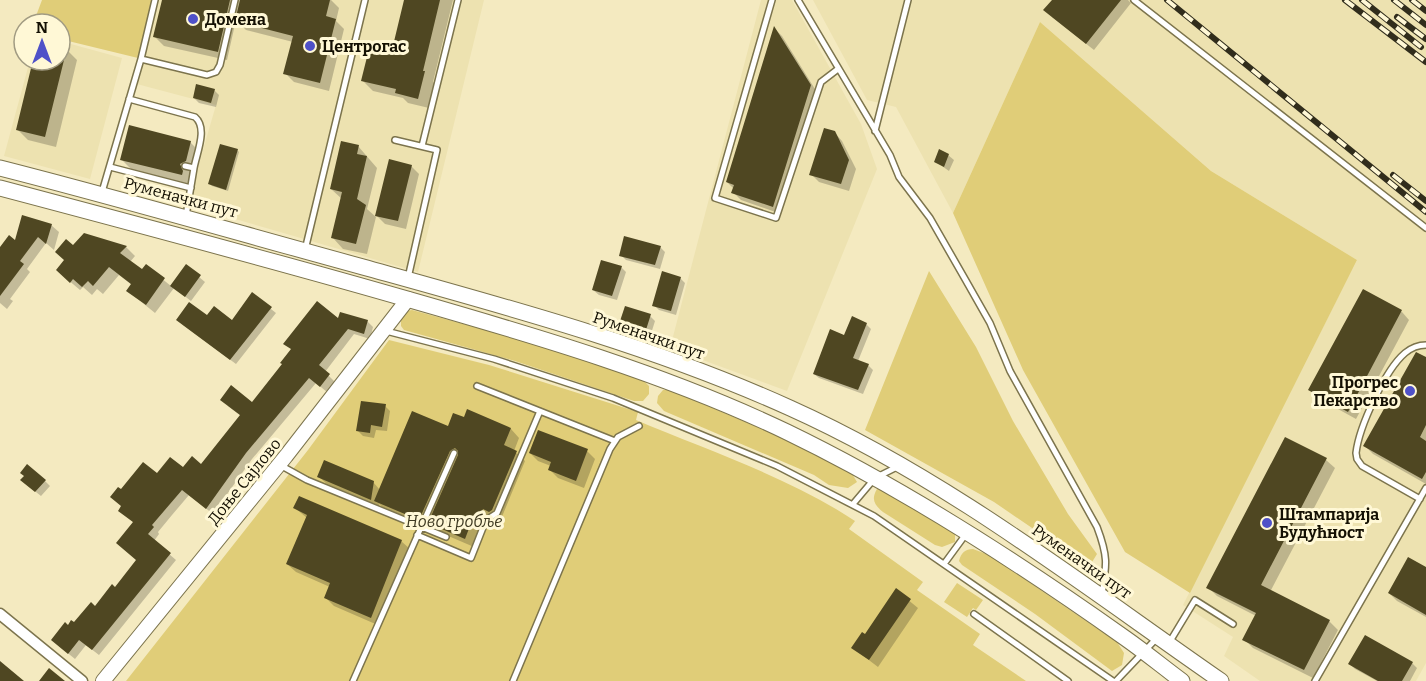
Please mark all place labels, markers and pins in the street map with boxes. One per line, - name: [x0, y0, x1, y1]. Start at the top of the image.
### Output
- place label: Домена: [205, 10, 266, 29]
- marker: Домена: [186, 12, 200, 26]
- place label: Центрогас: [322, 37, 406, 56]
- marker: Центрогас: [303, 39, 317, 53]
- place label: Прогрес Пекарство: [1313, 373, 1398, 410]
- marker: Прогрес Пекарство: [1403, 384, 1417, 398]
- place label: Штампарија Будућност: [1279, 505, 1379, 542]
- marker: Штампарија Будућност: [1260, 516, 1274, 530]

